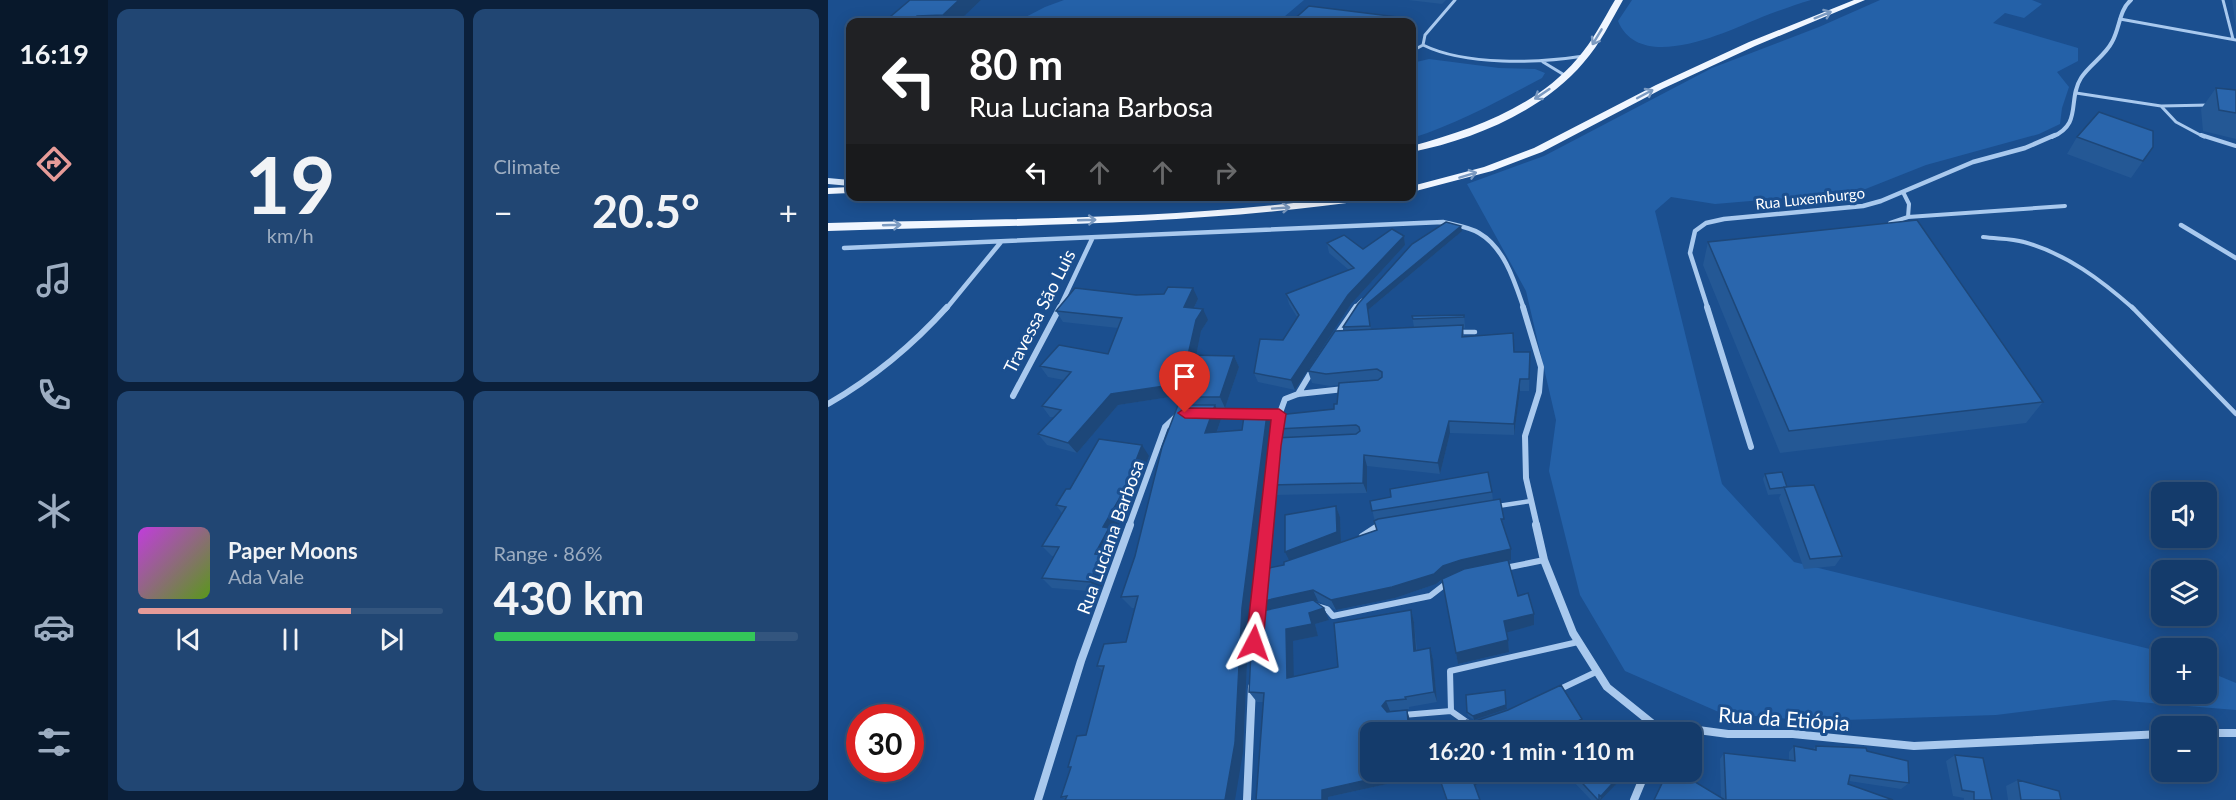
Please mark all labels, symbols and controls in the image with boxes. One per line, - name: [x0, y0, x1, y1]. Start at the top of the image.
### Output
- one-way arrow: [1814, 9, 1832, 20]
- one-way arrow: [1591, 28, 1603, 45]
- text: 16:19: [19, 37, 89, 70]
- text: 80 m: [969, 39, 1063, 89]
- icon: left: [870, 42, 948, 120]
- one-way arrow: [1534, 88, 1550, 100]
- one-way arrow: [1636, 88, 1654, 99]
- text: Rua Luciana Barbosa: [969, 90, 1213, 123]
- text: 19: [245, 137, 335, 231]
- icon: directions: [33, 143, 75, 185]
- text: Climate: [494, 154, 560, 178]
- icon: left: [1020, 156, 1053, 189]
- icon: ahead: [1083, 156, 1116, 189]
- icon: ahead: [1146, 156, 1179, 189]
- icon: right: [1209, 156, 1242, 189]
- one-way arrow: [1458, 169, 1477, 180]
- street label: Rua Luxemburgo: [1754, 183, 1866, 213]
- text: 20.5°: [592, 184, 700, 238]
- text: −: [494, 192, 513, 232]
- text: +: [779, 192, 798, 232]
- one-way arrow: [1271, 202, 1291, 213]
- one-way arrow: [1076, 214, 1096, 225]
- one-way arrow: [881, 219, 901, 230]
- text: km/h: [267, 223, 314, 247]
- street label: Travessa São Luis: [998, 245, 1080, 376]
- icon: music: [33, 259, 75, 301]
- pin: [1159, 351, 1210, 413]
- icon: arrive: [1168, 360, 1201, 393]
- icon: phone: [33, 374, 75, 416]
- street label: Rua Luciana Barbosa: [1072, 457, 1148, 617]
- map controls: [2151, 482, 2217, 782]
- button: sound: [2151, 482, 2217, 548]
- icon: climate: [33, 490, 75, 532]
- text: Paper Moons: [228, 537, 358, 564]
- text: Range · 86%: [494, 541, 602, 565]
- button: layers: [2151, 560, 2217, 626]
- text: Ada Vale: [228, 564, 304, 588]
- text: 430 km: [494, 571, 644, 625]
- icon: car: [33, 606, 75, 648]
- position arrow: [1222, 611, 1286, 675]
- icon: previous: [172, 623, 205, 656]
- icon: pause: [274, 623, 307, 656]
- icon: next: [375, 623, 408, 656]
- button: +: [2151, 638, 2217, 704]
- street label: Rua da Etiópia: [1717, 701, 1851, 735]
- speed limit sign: 30: [846, 704, 924, 782]
- button: −: [2151, 716, 2217, 782]
- icon: filters: [33, 721, 75, 763]
- text: 16:20 · 1 min · 110 m: [1428, 738, 1634, 765]

